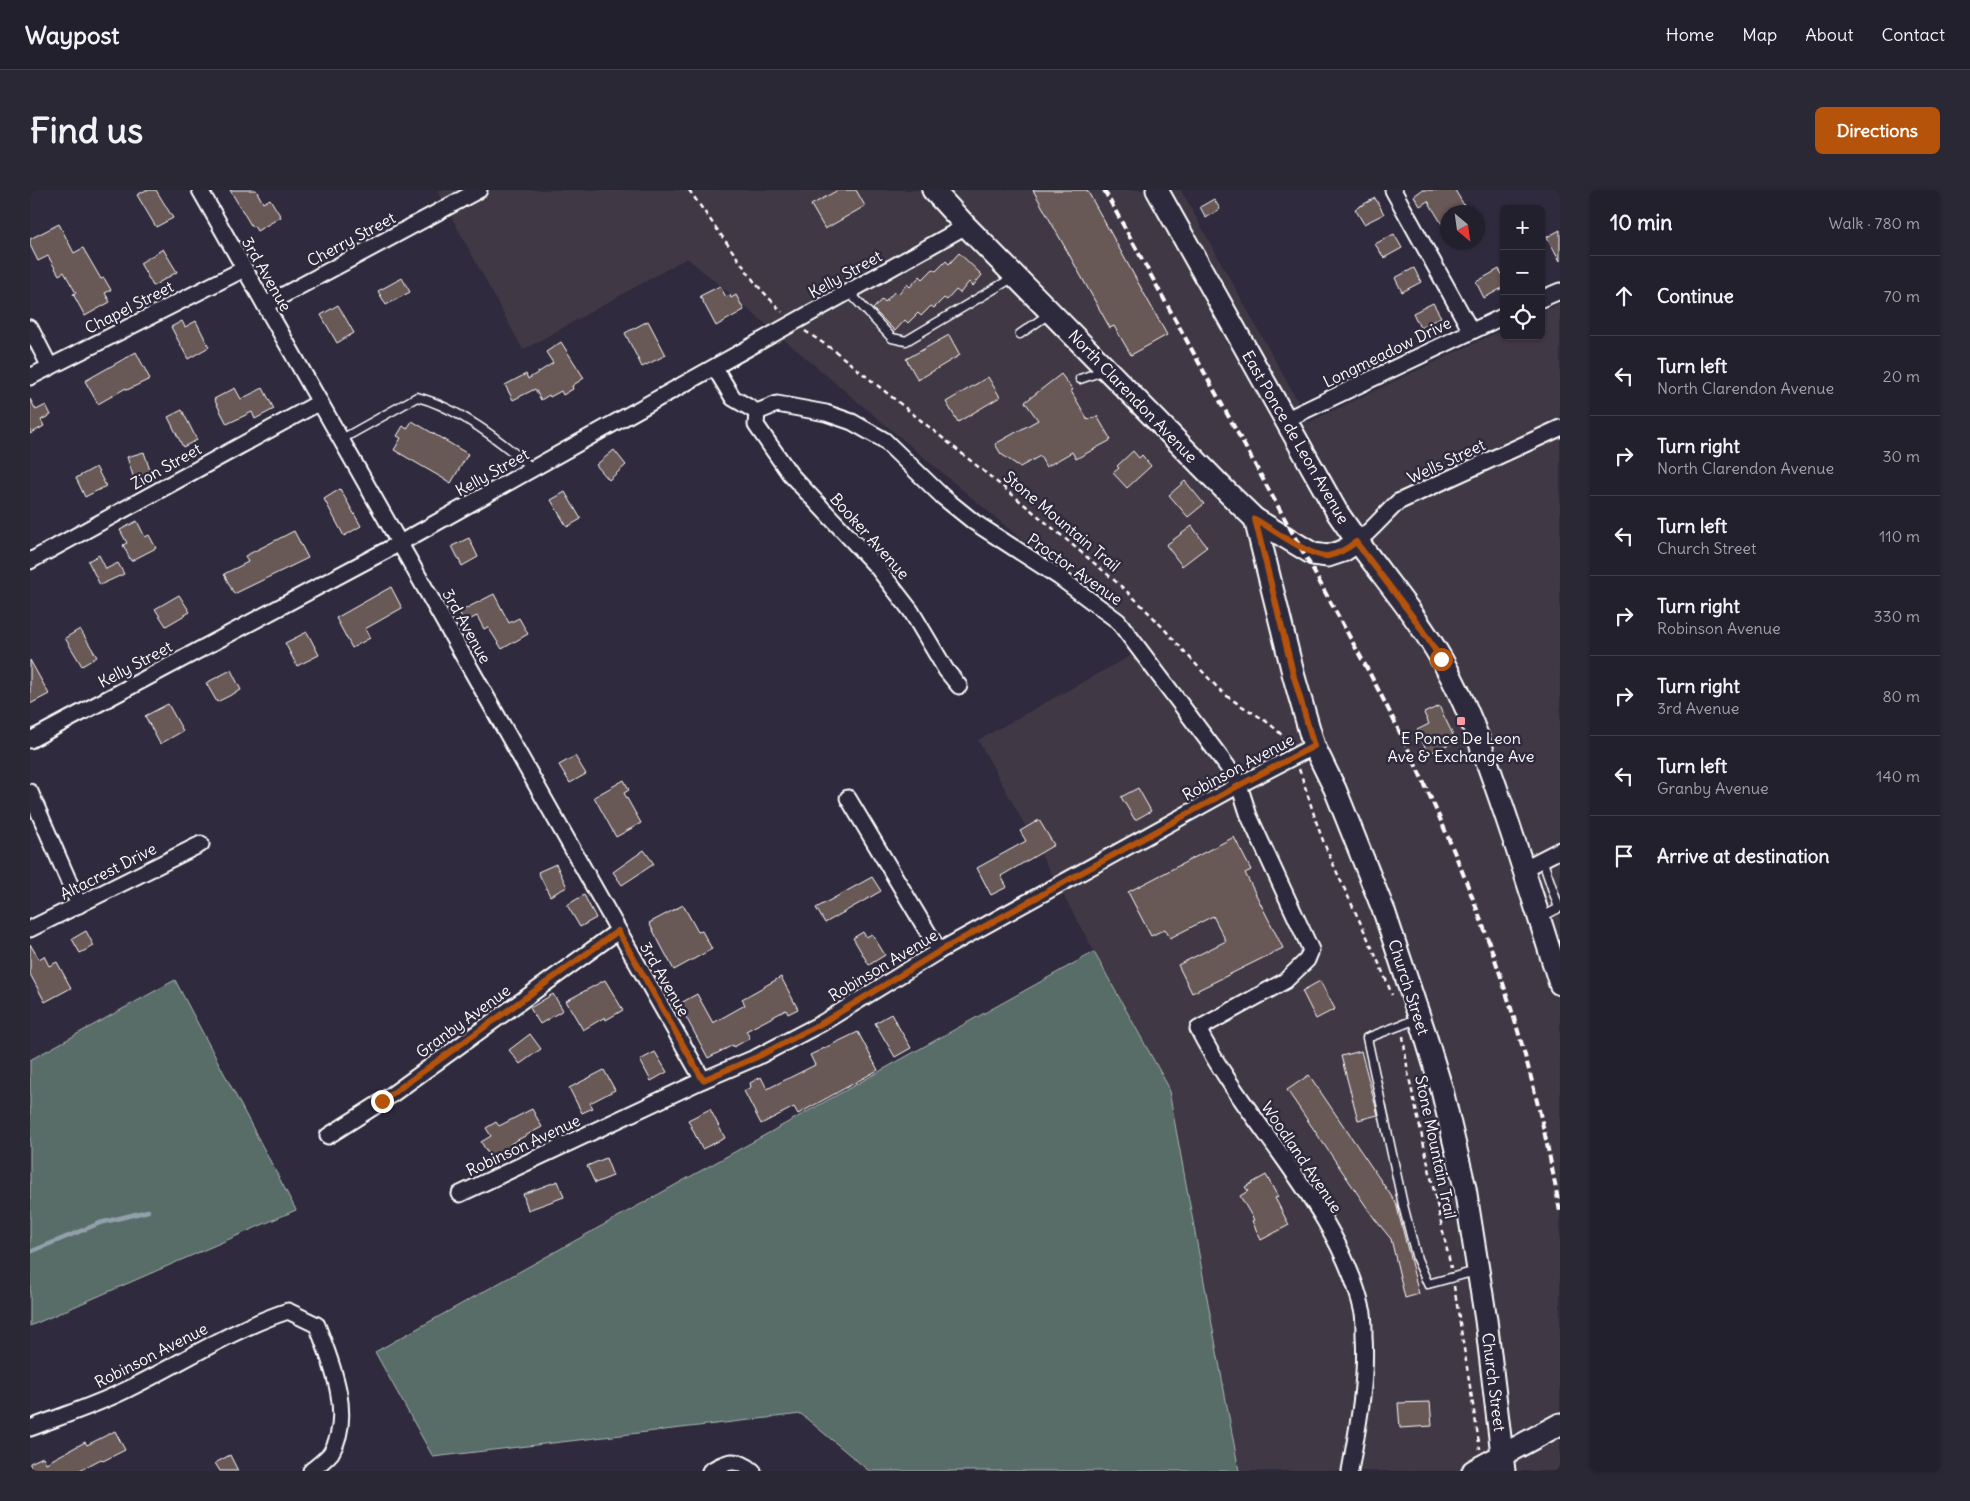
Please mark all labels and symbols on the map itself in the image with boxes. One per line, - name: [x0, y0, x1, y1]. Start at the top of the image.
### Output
- north arrow: [1440, 205, 1485, 250]
- street label: Cherry Street: [303, 207, 399, 271]
- street label: 3rd Avenue: [238, 233, 296, 315]
- street label: Kelly Street: [805, 245, 886, 302]
- street label: Chapel Street: [81, 276, 177, 338]
- street label: Longmeadow Drive: [1320, 312, 1454, 392]
- street label: North Clarendon Avenue: [1064, 325, 1202, 467]
- street label: East Ponce de Leon Avenue: [1238, 347, 1354, 527]
- street label: Wells Street: [1404, 434, 1489, 488]
- street label: Zion Street: [127, 438, 205, 494]
- street label: Kelly Street: [452, 443, 533, 500]
- street label: Stone Mountain Trail: [1000, 466, 1124, 576]
- street label: Booker Avenue: [826, 489, 914, 583]
- street label: Proctor Avenue: [1024, 529, 1126, 609]
- street label: 3rd Avenue: [438, 585, 496, 667]
- street label: Kelly Street: [95, 636, 176, 692]
- route start: [1430, 648, 1453, 671]
- marker: E Ponce De Leon Ave & Exchange Ave: [1455, 715, 1467, 727]
- place label: E Ponce De Leon Ave & Exchange Ave: [1388, 728, 1534, 766]
- street label: Robinson Avenue: [1179, 729, 1297, 805]
- street label: Altacrest Drive: [56, 838, 160, 904]
- street label: Robinson Avenue: [825, 925, 941, 1005]
- street label: Church Street: [1384, 937, 1434, 1038]
- street label: 3rd Avenue: [636, 938, 694, 1020]
- street label: Granby Avenue: [412, 980, 514, 1062]
- street label: Stone Mountain Trail: [1411, 1073, 1461, 1221]
- route end: [371, 1090, 394, 1113]
- street label: Woodland Avenue: [1257, 1097, 1347, 1217]
- street label: Robinson Avenue: [463, 1110, 583, 1180]
- street label: Robinson Avenue: [91, 1318, 211, 1392]
- street label: Church Street: [1478, 1332, 1510, 1433]

